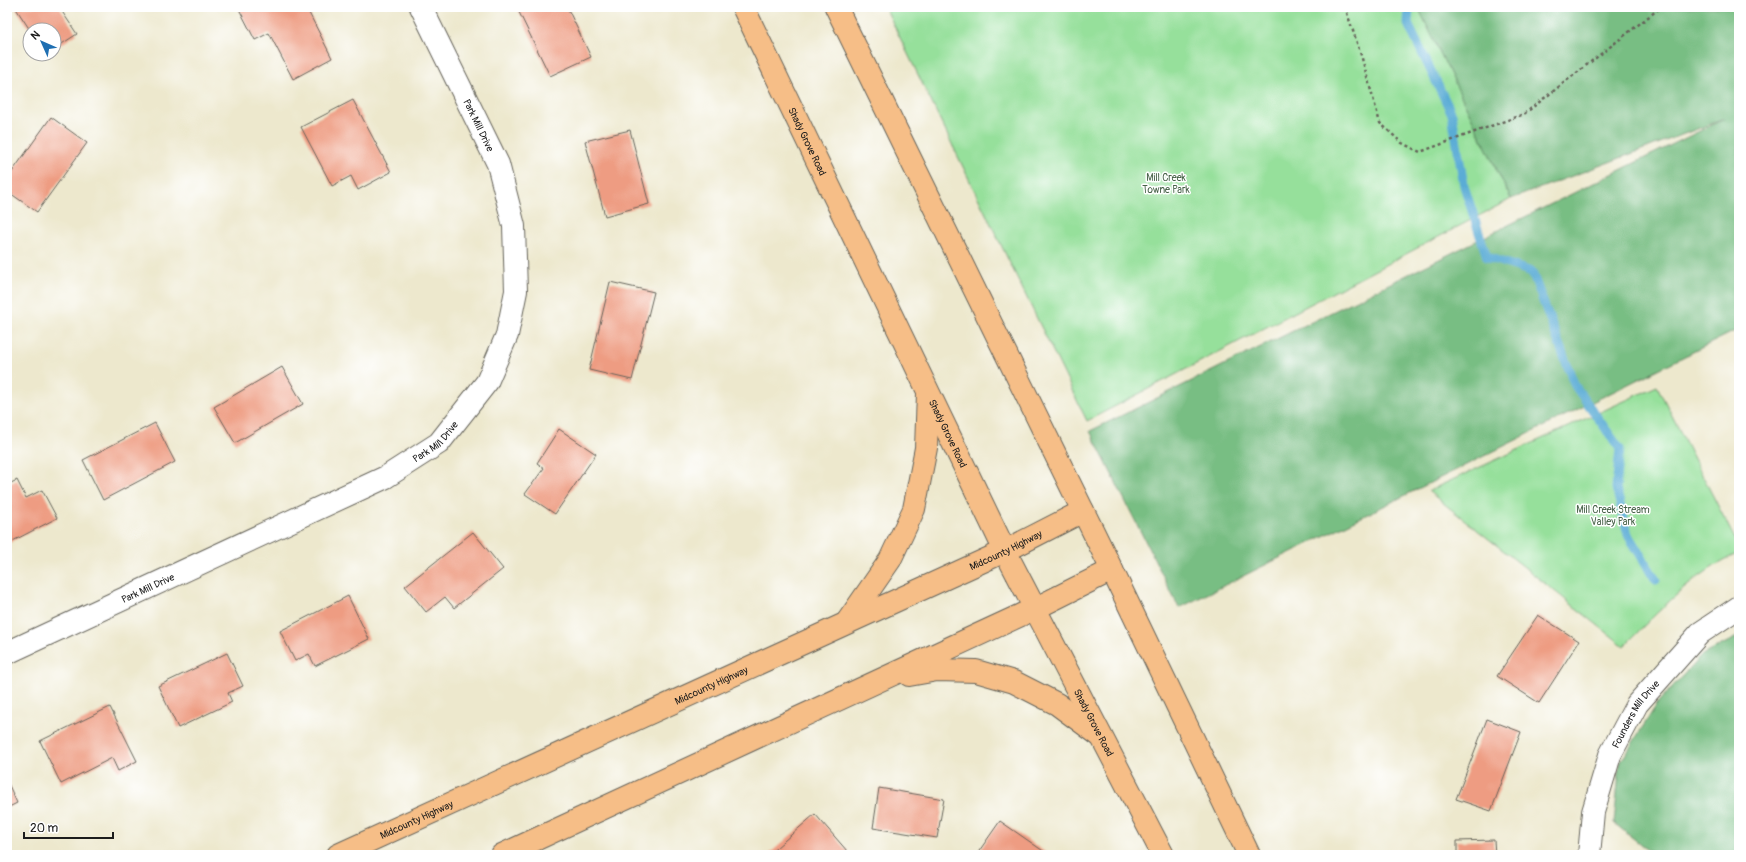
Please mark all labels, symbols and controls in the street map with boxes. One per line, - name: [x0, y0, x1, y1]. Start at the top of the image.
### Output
- north arrow: [22, 22, 62, 62]
- text: N: [28, 28, 43, 43]
- street label: Park Mill Drive: [460, 97, 496, 154]
- street label: Shady Grove Road: [785, 106, 828, 178]
- park label: Mill Creek Towne Park: [1142, 172, 1191, 196]
- street label: Shady Grove Road: [926, 398, 969, 470]
- street label: Park Mill Drive: [411, 419, 461, 465]
- park label: Mill Creek Stream Valley Park: [1576, 504, 1650, 528]
- street label: Midcounty Highway: [968, 528, 1045, 573]
- street label: Park Mill Drive: [120, 571, 176, 606]
- street label: Midcounty Highway: [673, 664, 751, 708]
- street label: Founders Mill Drive: [1610, 678, 1662, 751]
- street label: Shady Grove Road: [1071, 687, 1116, 759]
- street label: Midcounty Highway: [378, 798, 456, 842]
- scale bar: [24, 814, 113, 840]
- text: 20 m: [30, 821, 59, 836]

